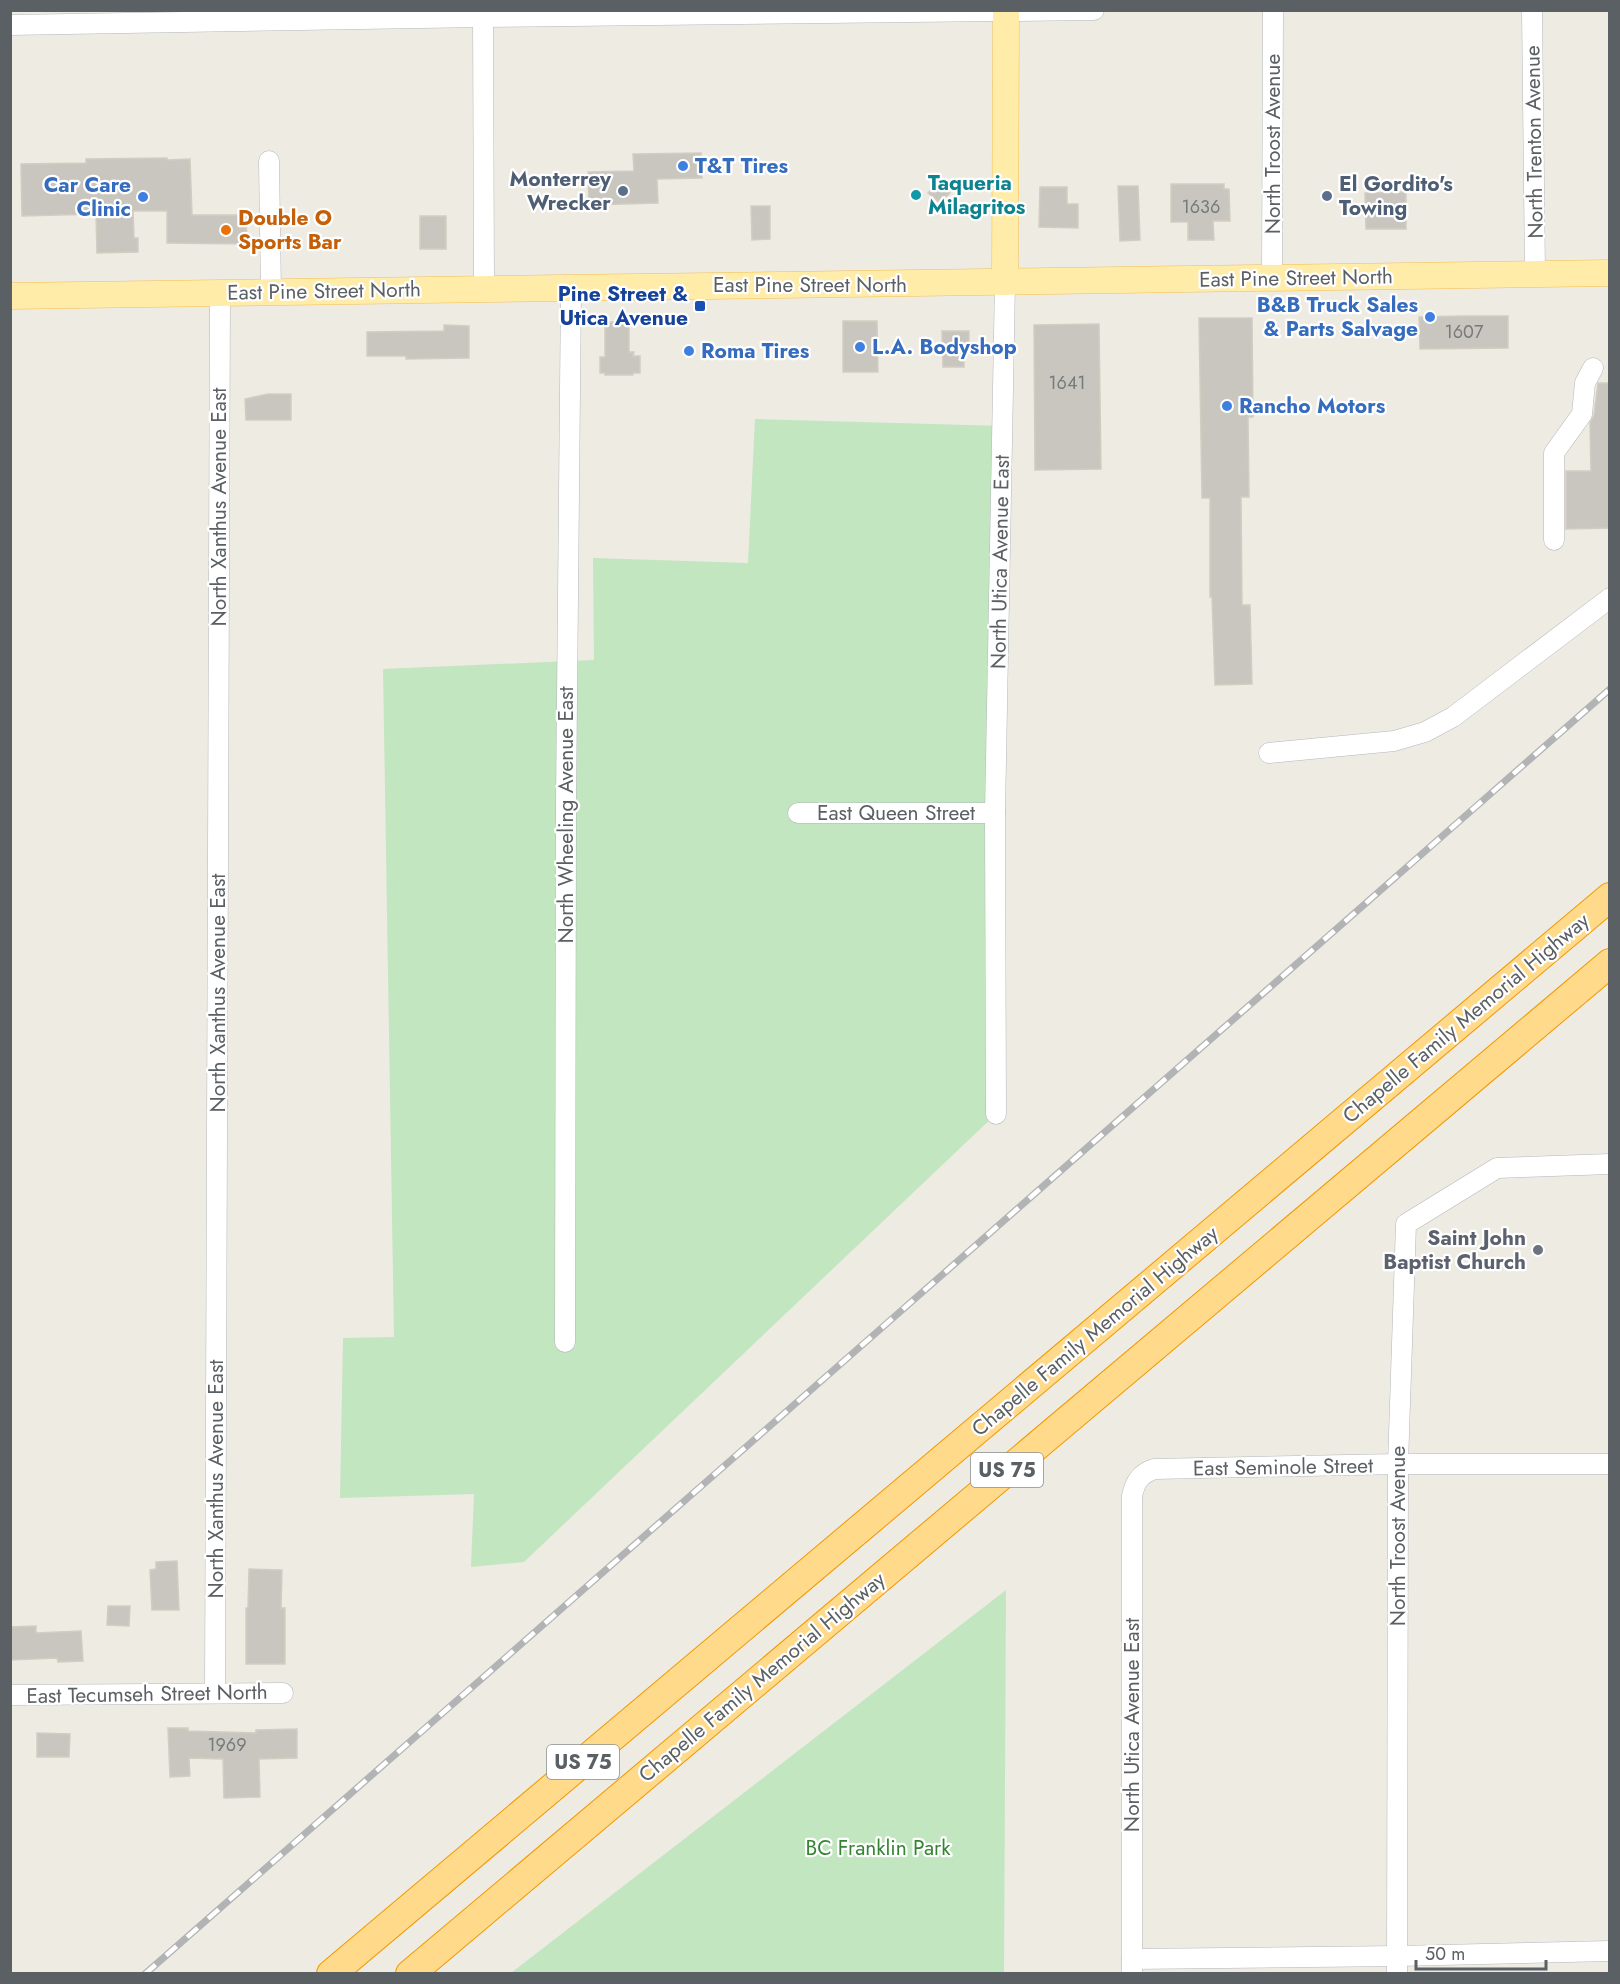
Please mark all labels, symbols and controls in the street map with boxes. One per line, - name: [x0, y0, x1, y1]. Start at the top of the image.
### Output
- street label: North Trenton Avenue: [1517, 45, 1551, 239]
- street label: North Troost Avenue: [1258, 54, 1288, 234]
- place label: T&T Tires: [695, 151, 789, 181]
- marker: T&T Tires: [676, 159, 690, 173]
- place label: Monterrey Wrecker: [510, 164, 612, 218]
- place label: Taqueria Milagritos: [928, 168, 1026, 222]
- place label: El Gordito's Towing: [1339, 169, 1453, 223]
- place label: Car Care Clinic: [44, 170, 131, 224]
- marker: Monterrey Wrecker: [616, 184, 630, 198]
- marker: Taqueria Milagritos: [909, 188, 923, 202]
- marker: El Gordito's Towing: [1320, 189, 1334, 203]
- marker: Car Care Clinic: [136, 190, 150, 204]
- house number: 1636: [1182, 194, 1220, 220]
- place label: Double O Sports Bar: [238, 203, 342, 257]
- marker: Double O Sports Bar: [219, 223, 233, 237]
- street label: East Pine Street North: [1199, 261, 1393, 295]
- street label: East Pine Street North: [713, 270, 907, 300]
- street label: East Pine Street North: [227, 274, 421, 308]
- place label: Pine Street & Utica Avenue: [558, 279, 688, 333]
- place label: B&B Truck Sales & Parts Salvage: [1257, 290, 1418, 344]
- marker: Pine Street & Utica Avenue: [693, 299, 707, 313]
- marker: B&B Truck Sales & Parts Salvage: [1423, 310, 1437, 324]
- house number: 1607: [1445, 319, 1484, 345]
- place label: L.A. Bodyshop: [872, 332, 1017, 362]
- place label: Roma Tires: [701, 336, 810, 366]
- marker: L.A. Bodyshop: [853, 340, 867, 354]
- marker: Roma Tires: [682, 344, 696, 358]
- house number: 1641: [1048, 370, 1086, 396]
- street label: North Xanthus Avenue East: [204, 388, 234, 626]
- place label: Rancho Motors: [1239, 391, 1386, 421]
- marker: Rancho Motors: [1220, 399, 1234, 413]
- street label: North Utica Avenue East: [983, 455, 1017, 669]
- street label: North Wheeling Avenue East: [551, 686, 581, 944]
- street label: East Queen Street: [817, 798, 975, 828]
- street label: North Xanthus Avenue East: [203, 874, 233, 1112]
- street label: Chapelle Family Memorial Highway: [1336, 905, 1596, 1130]
- street label: Chapelle Family Memorial Highway: [965, 1218, 1225, 1443]
- place label: Saint John Baptist Church: [1383, 1223, 1526, 1277]
- marker: Saint John Baptist Church: [1531, 1243, 1545, 1257]
- street label: North Xanthus Avenue East: [201, 1360, 231, 1598]
- street label: North Troost Avenue: [1383, 1446, 1413, 1626]
- street label: East Seminole Street: [1193, 1450, 1373, 1484]
- road number: US 75: [971, 1453, 1043, 1487]
- street label: Chapelle Family Memorial Highway: [632, 1564, 892, 1789]
- street label: North Utica Avenue East: [1117, 1618, 1147, 1832]
- street label: East Tecumseh Street North: [26, 1677, 268, 1711]
- house number: 1969: [207, 1732, 247, 1758]
- road number: US 75: [547, 1745, 619, 1779]
- park label: BC Franklin Park: [805, 1833, 951, 1863]
- scale bar: [1416, 1933, 1546, 1971]
- text: 50 m: [1425, 1941, 1465, 1967]

